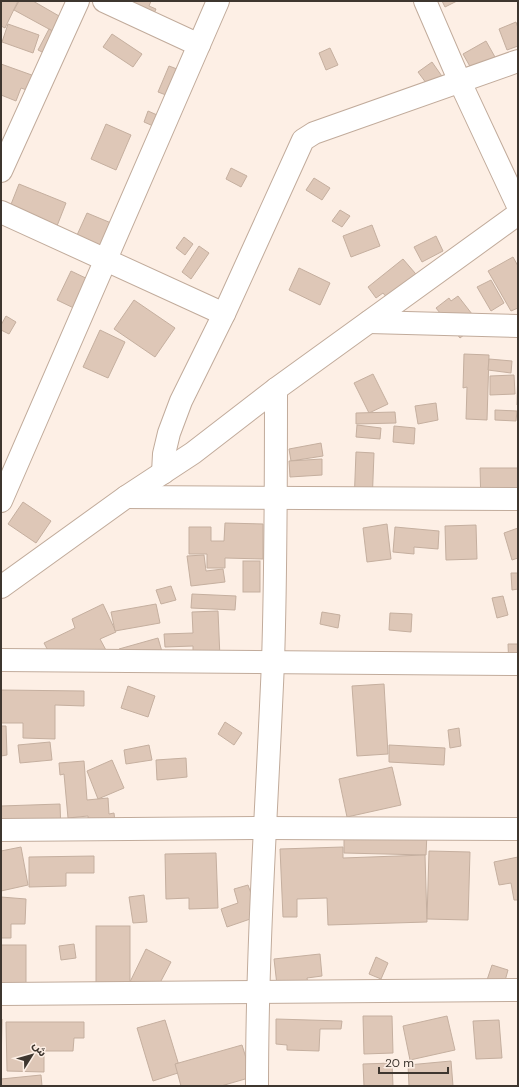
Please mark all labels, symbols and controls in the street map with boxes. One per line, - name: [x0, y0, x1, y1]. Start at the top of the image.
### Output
- north arrow: [12, 1035, 52, 1075]
- text: ش: [30, 1039, 50, 1059]
- scale bar: [379, 1049, 448, 1075]
- text: 20 m: [385, 1055, 414, 1071]

